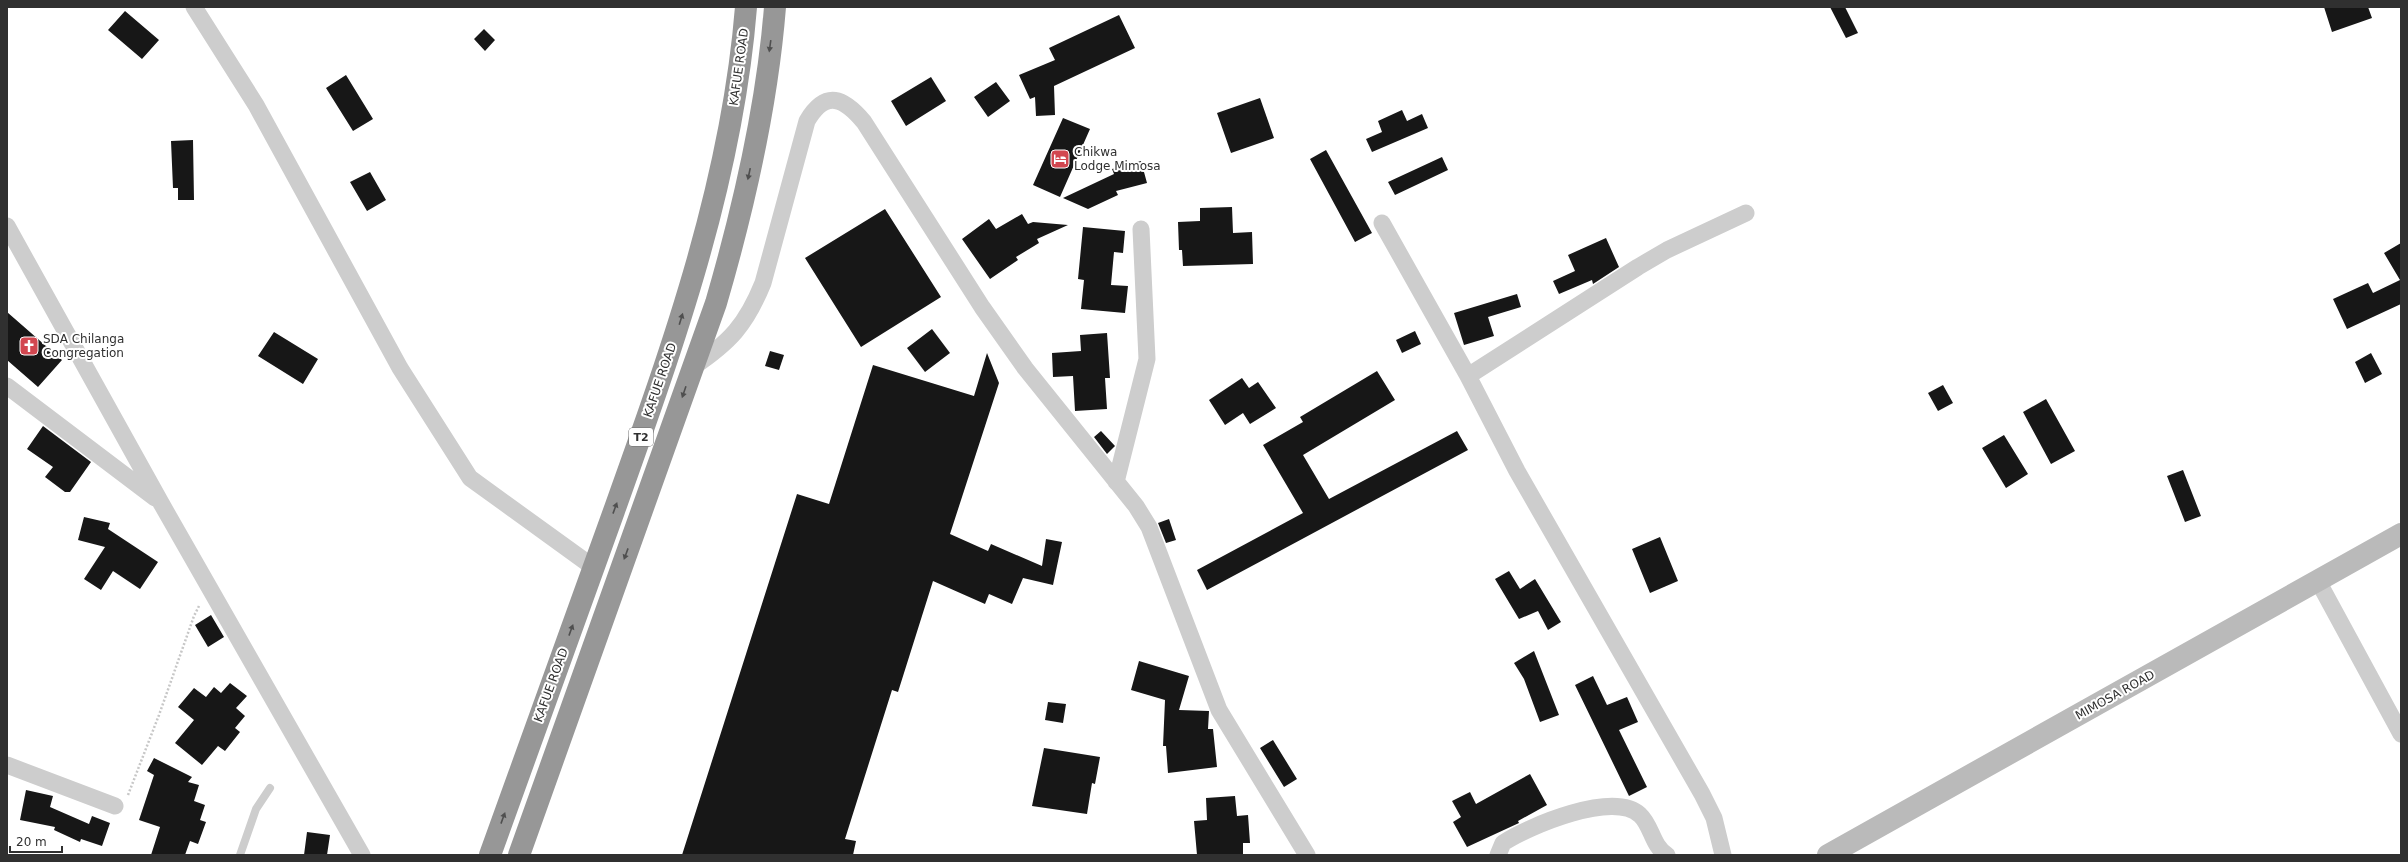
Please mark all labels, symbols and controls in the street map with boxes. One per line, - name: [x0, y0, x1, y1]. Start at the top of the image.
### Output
- street label: KAFUE ROAD: [727, 27, 751, 107]
- one-way arrow: [767, 40, 773, 52]
- place label: Chikwa Lodge Mimosa: [1074, 145, 1161, 173]
- hotel icon: Chikwa Lodge Mimosa: [1049, 148, 1071, 170]
- one-way arrow: [746, 168, 752, 180]
- one-way arrow: [678, 313, 684, 325]
- place label: SDA Chilanga Congregation: [43, 332, 124, 360]
- church icon: SDA Chilanga Congregation: [18, 335, 40, 357]
- street label: KAFUE ROAD: [641, 341, 679, 419]
- one-way arrow: [681, 387, 687, 399]
- road number: T2: [629, 428, 653, 446]
- one-way arrow: [612, 501, 618, 513]
- one-way arrow: [623, 549, 629, 561]
- one-way arrow: [568, 624, 574, 636]
- street label: KAFUE ROAD: [531, 646, 571, 724]
- street label: MIMOSA ROAD: [2073, 667, 2157, 723]
- one-way arrow: [501, 812, 507, 824]
- scale bar: [10, 828, 62, 854]
- text: 20 m: [16, 835, 47, 849]

